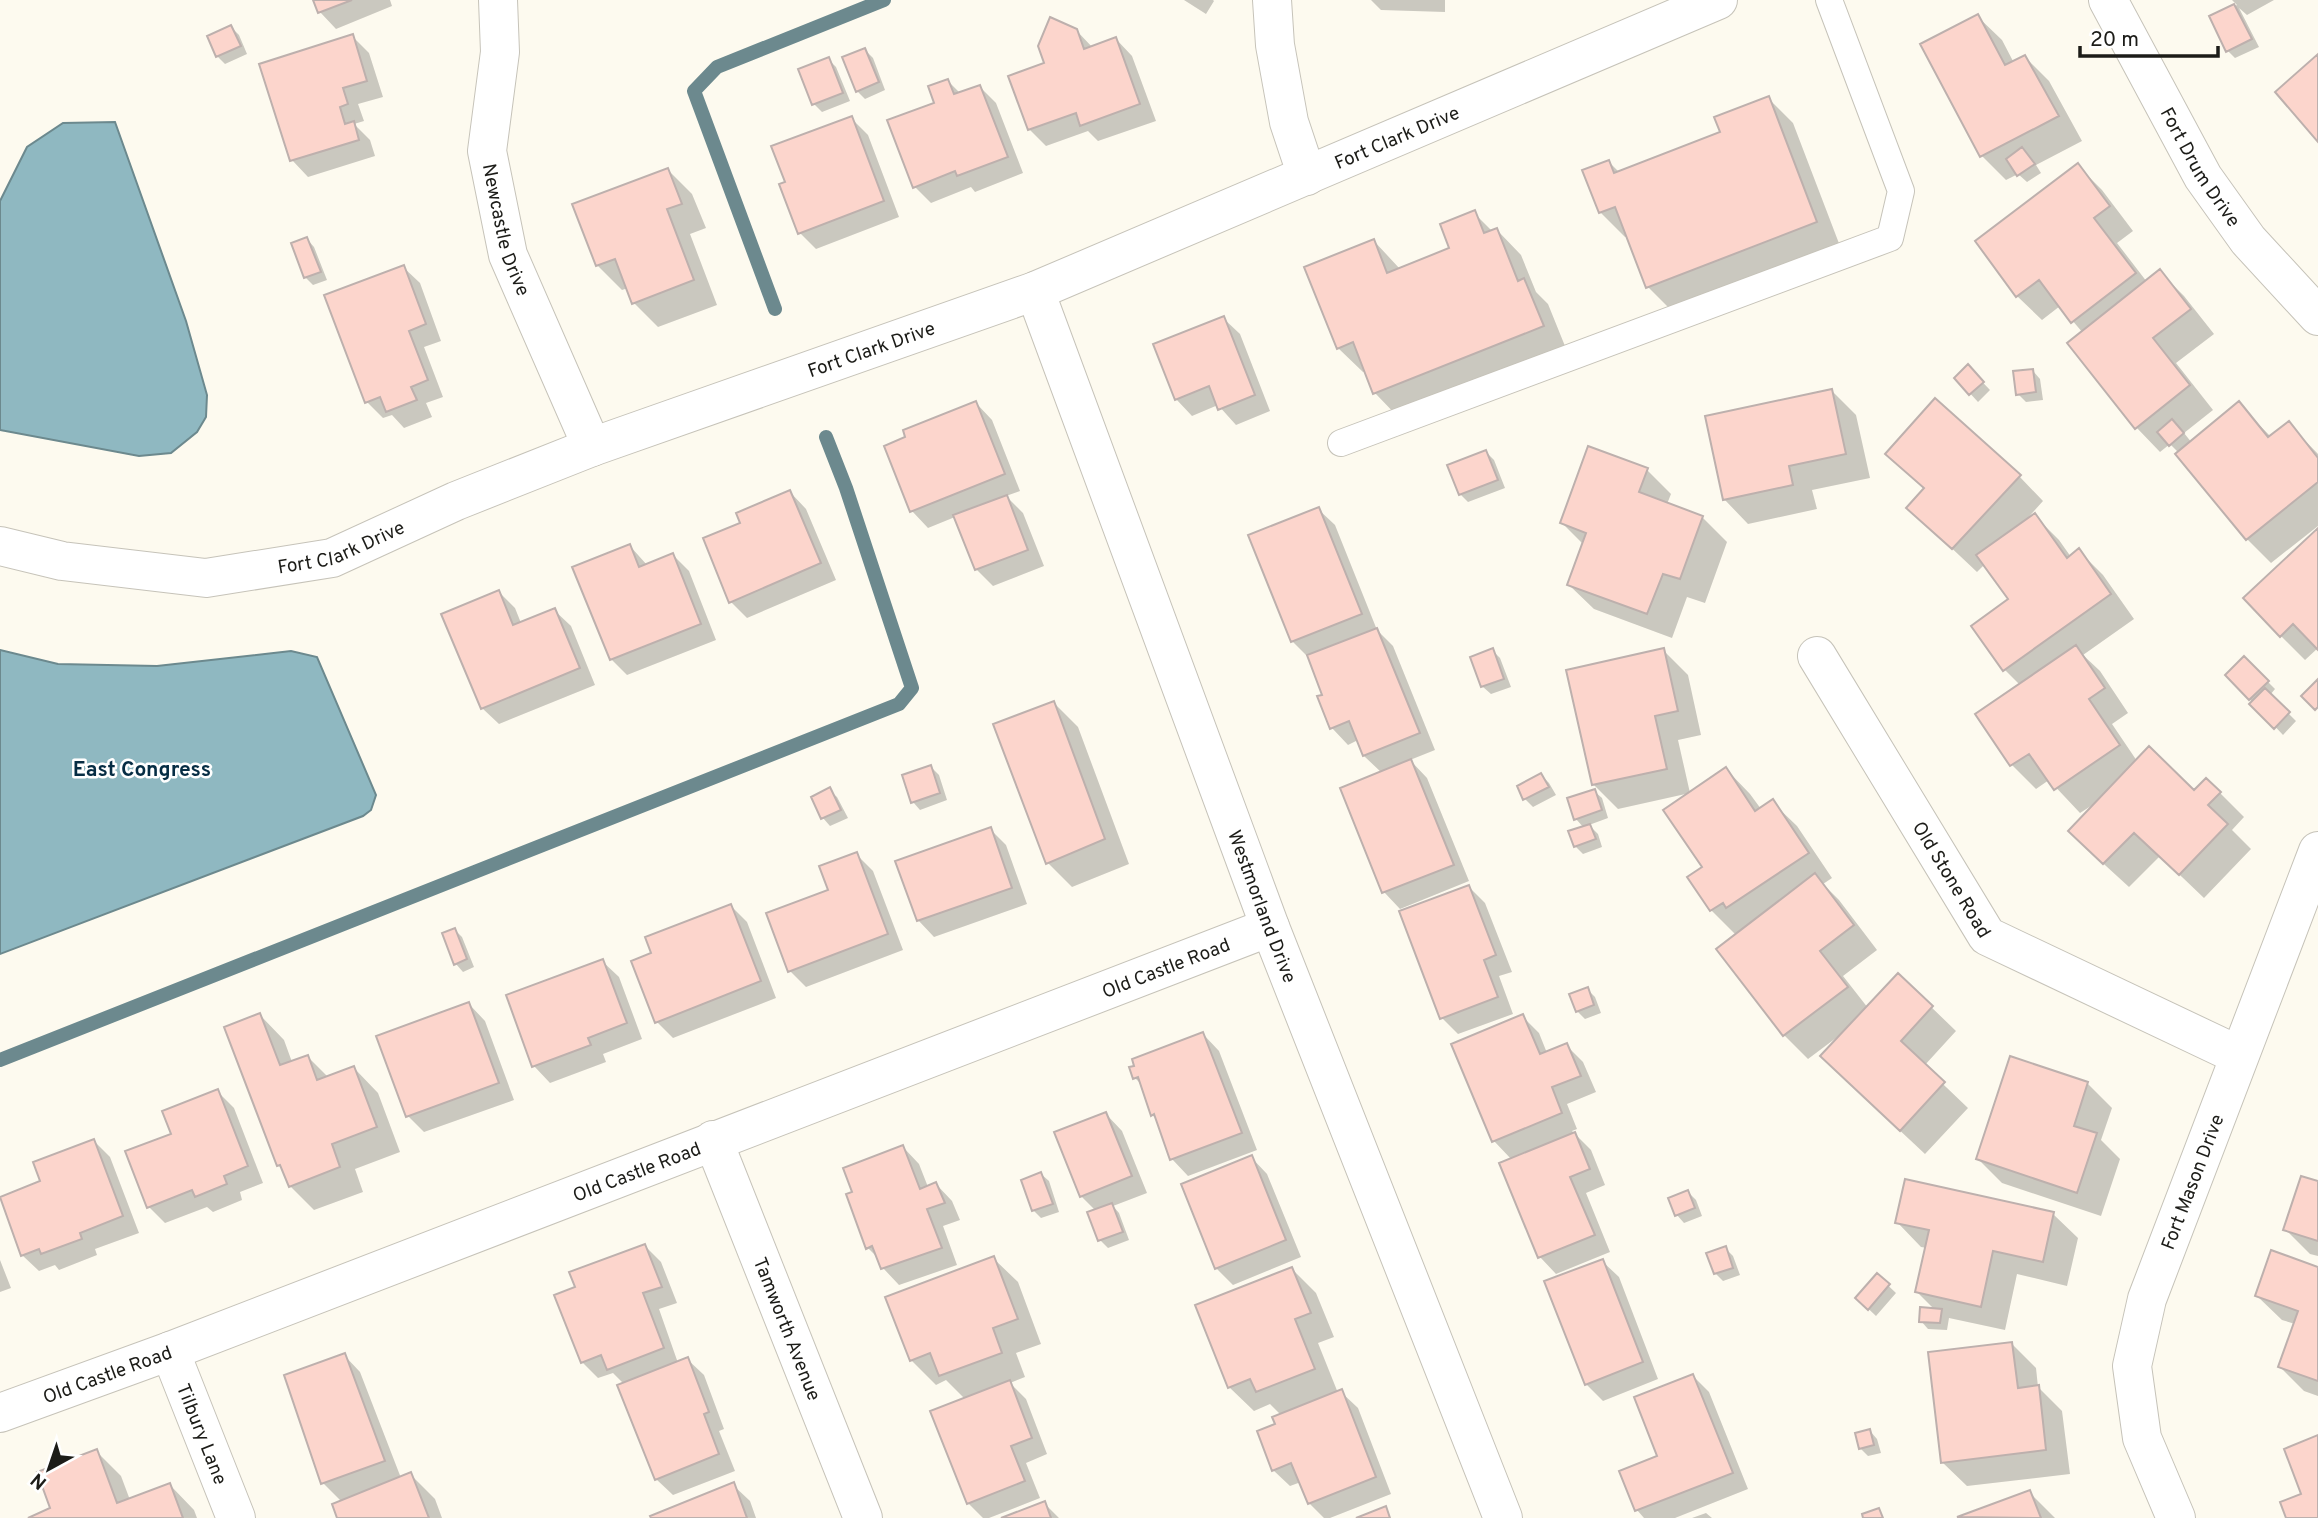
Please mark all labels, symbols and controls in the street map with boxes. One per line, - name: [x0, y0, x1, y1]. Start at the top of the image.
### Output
- scale bar: [2080, 14, 2218, 58]
- text: 20 m: [2090, 27, 2139, 54]
- street label: Fort Clark Drive: [1331, 102, 1464, 176]
- street label: Fort Drum Drive: [2154, 104, 2245, 232]
- street label: Newcastle Drive: [476, 162, 535, 300]
- street label: Fort Clark Drive: [805, 317, 939, 384]
- street label: Fort Clark Drive: [276, 516, 409, 580]
- district label: East Congress: [73, 757, 211, 784]
- street label: Old Stone Road: [1906, 817, 1995, 943]
- street label: Westmorland Drive: [1221, 827, 1301, 987]
- street label: Old Castle Road: [1099, 934, 1234, 1005]
- street label: Fort Mason Drive: [2157, 1111, 2230, 1253]
- street label: Old Castle Road: [570, 1137, 705, 1209]
- street label: Tamworth Avenue: [747, 1254, 825, 1405]
- street label: Old Castle Road: [40, 1341, 176, 1410]
- street label: Tilbury Lane: [170, 1381, 232, 1488]
- north arrow: [14, 1434, 84, 1504]
- text: N: [26, 1467, 52, 1494]

